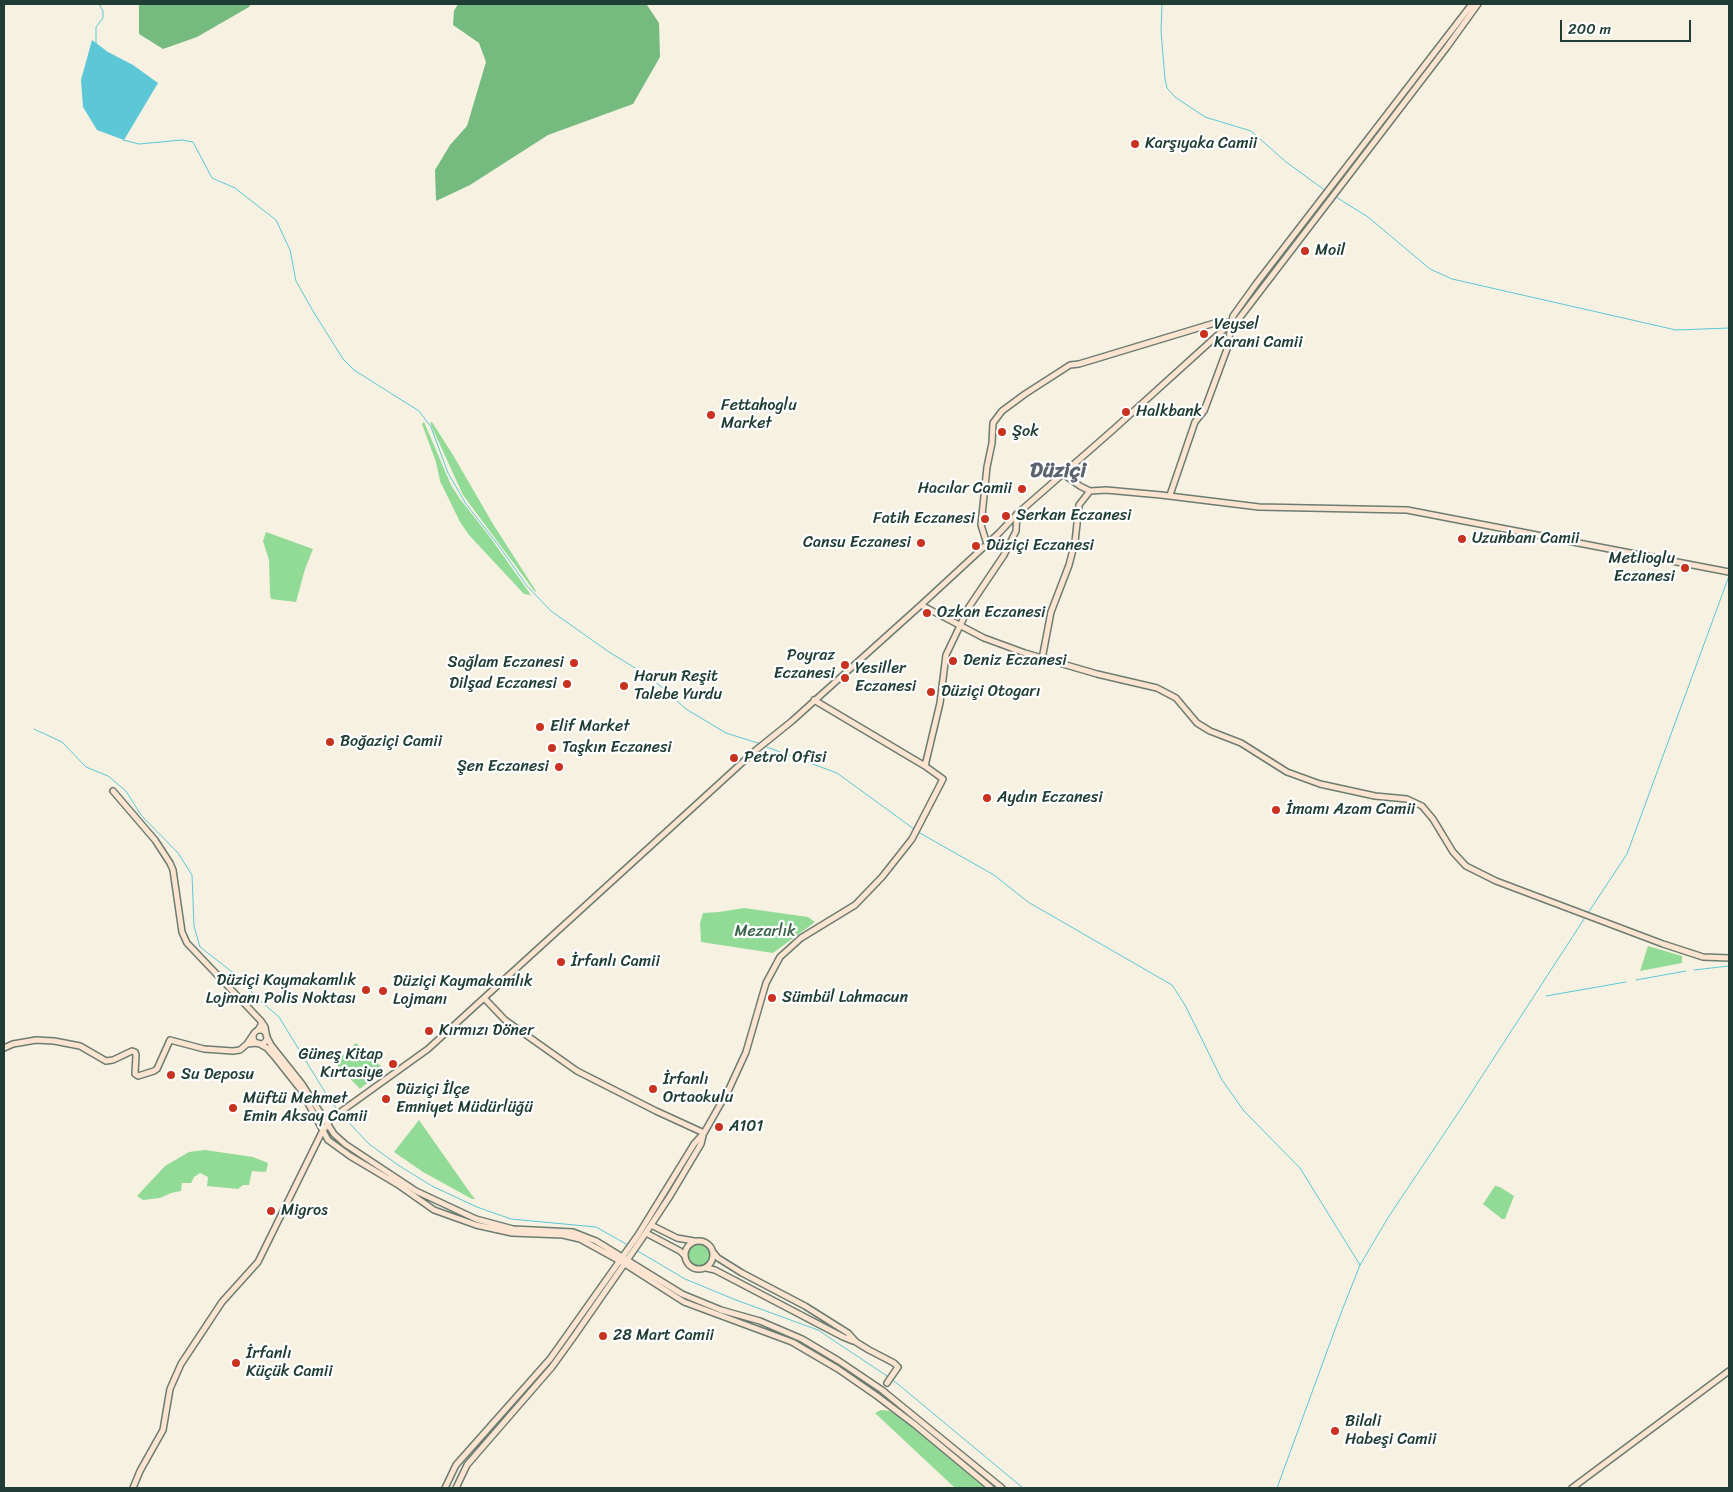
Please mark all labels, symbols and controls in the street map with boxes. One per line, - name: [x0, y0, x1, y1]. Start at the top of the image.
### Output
- scale bar: [1563, 10, 1694, 42]
- text: 200 m: [1568, 16, 1611, 42]
- place label: Karşıyaka Camii: [1145, 134, 1257, 154]
- marker: Karşıyaka Camii: [1129, 138, 1141, 150]
- place label: Moil: [1315, 241, 1345, 261]
- marker: Moil: [1299, 245, 1311, 257]
- place label: Veysel Karani Camii: [1214, 315, 1303, 353]
- marker: Veysel Karani Camii: [1198, 328, 1210, 340]
- place label: Fettahoglu Market: [721, 396, 797, 434]
- place label: Halkbank: [1136, 402, 1202, 422]
- marker: Halkbank: [1120, 406, 1132, 418]
- marker: Fettahoglu Market: [705, 409, 717, 421]
- place label: Şok: [1012, 422, 1039, 442]
- marker: Şok: [996, 426, 1008, 438]
- district label: Düziçi: [1030, 459, 1086, 485]
- place label: Hacılar Camii: [918, 479, 1012, 499]
- marker: Hacılar Camii: [1016, 483, 1028, 495]
- place label: Serkan Eczanesi: [1016, 506, 1131, 526]
- place label: Fatih Eczanesi: [873, 509, 975, 529]
- marker: Serkan Eczanesi: [1000, 510, 1012, 522]
- marker: Fatih Eczanesi: [979, 513, 991, 525]
- place label: Uzunbanı Camii: [1472, 529, 1580, 549]
- place label: Cansu Eczanesi: [803, 533, 911, 553]
- marker: Uzunbanı Camii: [1456, 533, 1468, 545]
- place label: Düziçi Eczanesi: [986, 536, 1094, 556]
- marker: Cansu Eczanesi: [915, 537, 927, 549]
- marker: Düziçi Eczanesi: [970, 540, 982, 552]
- place label: Metlioglu Eczanesi: [1609, 549, 1675, 587]
- marker: Metlioglu Eczanesi: [1679, 562, 1691, 574]
- place label: Ozkan Eczanesi: [937, 603, 1046, 623]
- marker: Ozkan Eczanesi: [921, 607, 933, 619]
- place label: Poyraz Eczanesi: [774, 646, 835, 684]
- place label: Deniz Eczanesi: [963, 651, 1067, 671]
- place label: Sağlam Eczanesi: [448, 653, 564, 673]
- marker: Deniz Eczanesi: [947, 655, 959, 667]
- marker: Sağlam Eczanesi: [568, 657, 580, 669]
- marker: Poyraz Eczanesi: [839, 659, 851, 671]
- place label: Yesiller Eczanesi: [855, 659, 916, 697]
- place label: Harun Reşit Talebe Yurdu: [634, 667, 722, 705]
- marker: Yesiller Eczanesi: [839, 672, 851, 684]
- place label: Dilşad Eczanesi: [449, 674, 557, 694]
- marker: Dilşad Eczanesi: [561, 678, 573, 690]
- marker: Harun Reşit Talebe Yurdu: [618, 680, 630, 692]
- place label: Düziçi Otogarı: [941, 682, 1040, 702]
- marker: Düziçi Otogarı: [925, 686, 937, 698]
- place label: Elif Market: [550, 717, 630, 737]
- marker: Elif Market: [534, 721, 546, 733]
- place label: Boğaziçi Camii: [340, 732, 442, 752]
- marker: Boğaziçi Camii: [324, 736, 336, 748]
- place label: Taşkın Eczanesi: [562, 738, 672, 758]
- marker: Taşkın Eczanesi: [546, 742, 558, 754]
- place label: Petrol Ofisi: [744, 748, 826, 768]
- marker: Petrol Ofisi: [728, 752, 740, 764]
- place label: Şen Eczanesi: [457, 757, 549, 777]
- marker: Şen Eczanesi: [553, 761, 565, 773]
- place label: Aydın Eczanesi: [997, 788, 1103, 808]
- marker: Aydın Eczanesi: [981, 792, 993, 804]
- place label: İmamı Azam Camii: [1286, 800, 1415, 820]
- marker: İmamı Azam Camii: [1270, 804, 1282, 816]
- park label: Mezarlık: [735, 922, 795, 942]
- place label: İrfanlı Camii: [571, 952, 660, 972]
- marker: İrfanlı Camii: [555, 956, 567, 968]
- place label: Düziçi Kaymakamlık Lojmanı Polis Noktası: [206, 971, 356, 1009]
- place label: Düziçi Kaymakamlık Lojmanı: [393, 972, 532, 1010]
- marker: Düziçi Kaymakamlık Lojmanı Polis Noktası: [360, 984, 372, 996]
- marker: Düziçi Kaymakamlık Lojmanı: [377, 985, 389, 997]
- place label: Sümbül Lahmacun: [782, 988, 908, 1008]
- marker: Sümbül Lahmacun: [766, 992, 778, 1004]
- place label: Kırmızı Döner: [439, 1021, 534, 1041]
- marker: Kırmızı Döner: [423, 1025, 435, 1037]
- place label: Güneş Kitap Kırtasiye: [298, 1045, 383, 1083]
- marker: Güneş Kitap Kırtasiye: [387, 1058, 399, 1070]
- place label: Su Deposu: [181, 1065, 254, 1085]
- marker: Su Deposu: [165, 1069, 177, 1081]
- place label: İrfanlı Ortaokulu: [663, 1070, 733, 1108]
- place label: Düziçi İlçe Emniyet Müdürlüğü: [396, 1080, 533, 1118]
- marker: İrfanlı Ortaokulu: [647, 1083, 659, 1095]
- place label: Müftü Mehmet Emin Aksay Camii: [243, 1089, 367, 1127]
- marker: Düziçi İlçe Emniyet Müdürlüğü: [380, 1093, 392, 1105]
- marker: Müftü Mehmet Emin Aksay Camii: [227, 1102, 239, 1114]
- place label: A101: [729, 1117, 763, 1137]
- marker: A101: [713, 1121, 725, 1133]
- place label: Migros: [281, 1201, 328, 1221]
- marker: Migros: [265, 1205, 277, 1217]
- place label: 28 Mart Camii: [613, 1326, 714, 1346]
- marker: 28 Mart Camii: [597, 1330, 609, 1342]
- place label: İrfanlı Küçük Camii: [246, 1344, 333, 1382]
- marker: İrfanlı Küçük Camii: [230, 1357, 242, 1369]
- place label: Bilali Habeşi Camii: [1345, 1412, 1436, 1450]
- marker: Bilali Habeşi Camii: [1329, 1425, 1341, 1437]

